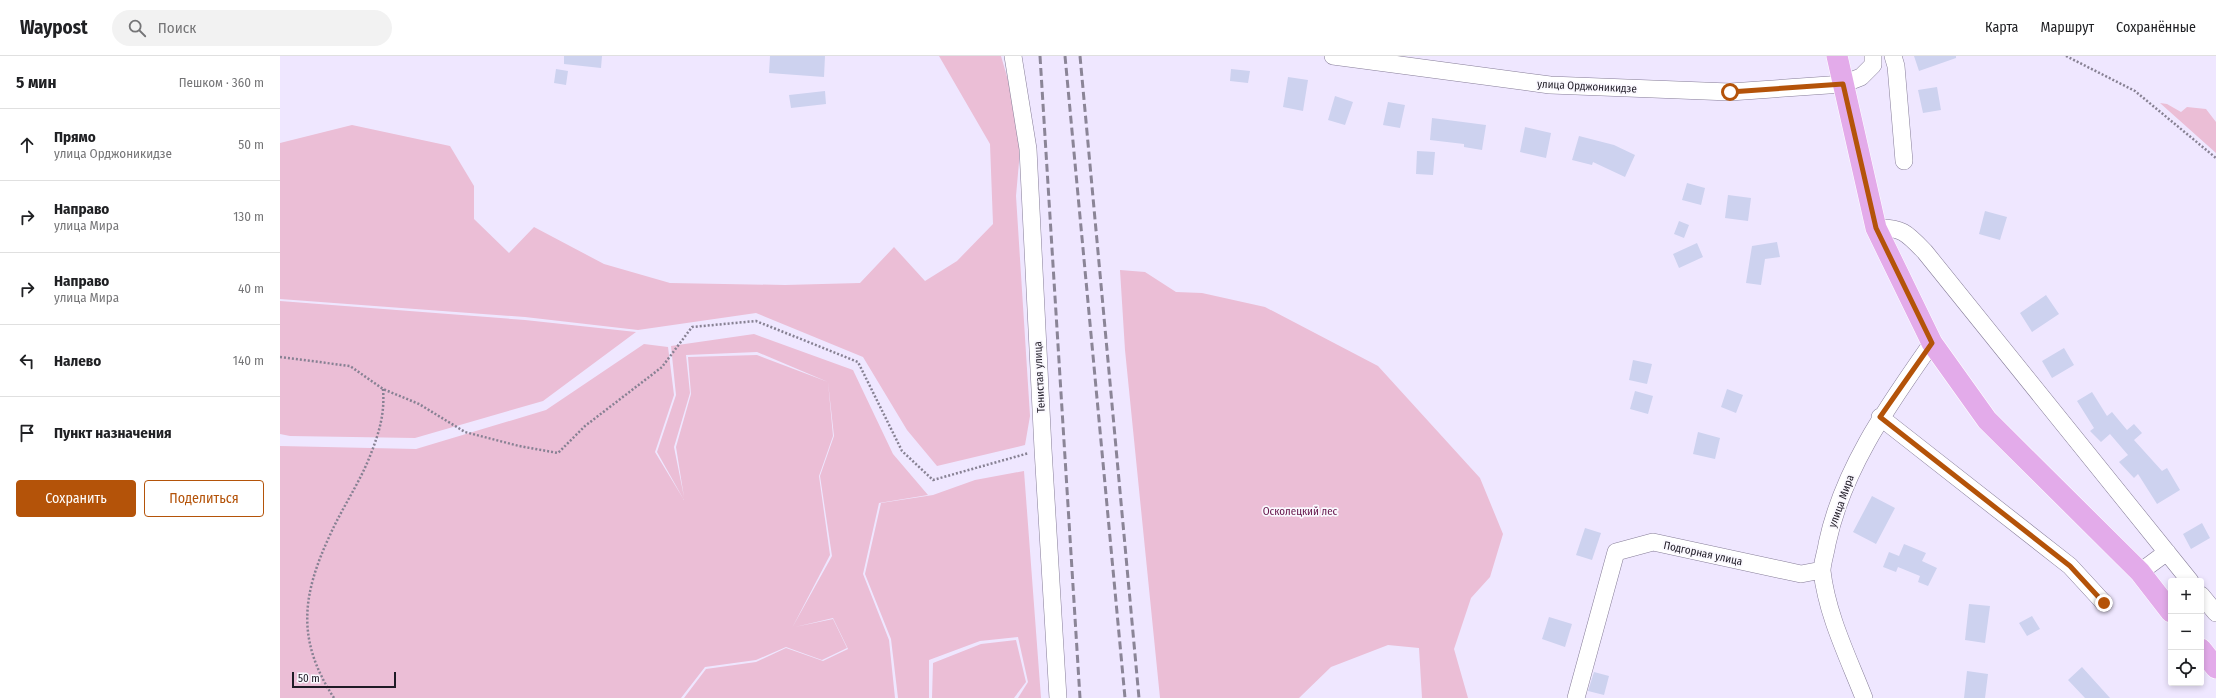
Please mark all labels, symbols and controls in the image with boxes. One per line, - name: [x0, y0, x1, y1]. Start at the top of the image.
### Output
- search box: [112, 10, 392, 46]
- text: Waypost: [20, 16, 88, 39]
- icon: search: [126, 17, 148, 39]
- text: Поиск: [158, 19, 196, 37]
- text: Карта: [1985, 19, 2018, 36]
- text: Маршрут: [2040, 19, 2094, 36]
- text: Сохранённые: [2116, 19, 2196, 36]
- text: 5 мин: [16, 72, 56, 93]
- text: Пешком · 360 m: [179, 75, 264, 90]
- street label: улица Орджоникидзе: [1537, 77, 1637, 96]
- route start: [1721, 83, 1739, 101]
- text: Прямо: [54, 128, 96, 146]
- icon: ahead: [16, 134, 38, 156]
- text: 50 m: [238, 137, 264, 152]
- text: улица Орджоникидзе: [54, 146, 172, 161]
- text: Направо: [54, 200, 109, 218]
- icon: right: [16, 206, 38, 228]
- text: 130 m: [233, 209, 264, 224]
- text: улица Мира: [54, 218, 119, 233]
- text: Направо: [54, 272, 109, 290]
- icon: right: [16, 278, 38, 300]
- text: 40 m: [238, 281, 264, 296]
- text: улица Мира: [54, 290, 119, 305]
- street label: Тенистая улица: [1031, 341, 1048, 413]
- icon: left: [16, 350, 38, 372]
- text: Налево: [54, 352, 101, 370]
- text: 140 m: [233, 353, 264, 368]
- icon: arrive: [16, 422, 38, 444]
- text: Пункт назначения: [54, 424, 172, 442]
- street label: улица Мира: [1826, 473, 1857, 529]
- button: Сохранить: [16, 480, 136, 517]
- button: Поделиться: [144, 480, 264, 517]
- park label: Осколецкий лес: [1263, 505, 1338, 518]
- street label: Подгорная улица: [1662, 539, 1744, 568]
- map controls: [2168, 578, 2204, 686]
- button: +: [2168, 578, 2204, 614]
- route end: [2095, 594, 2113, 612]
- button: −: [2168, 614, 2204, 650]
- button: locate: [2168, 650, 2204, 686]
- scale bar: [292, 670, 396, 689]
- text: 50 m: [298, 672, 320, 685]

